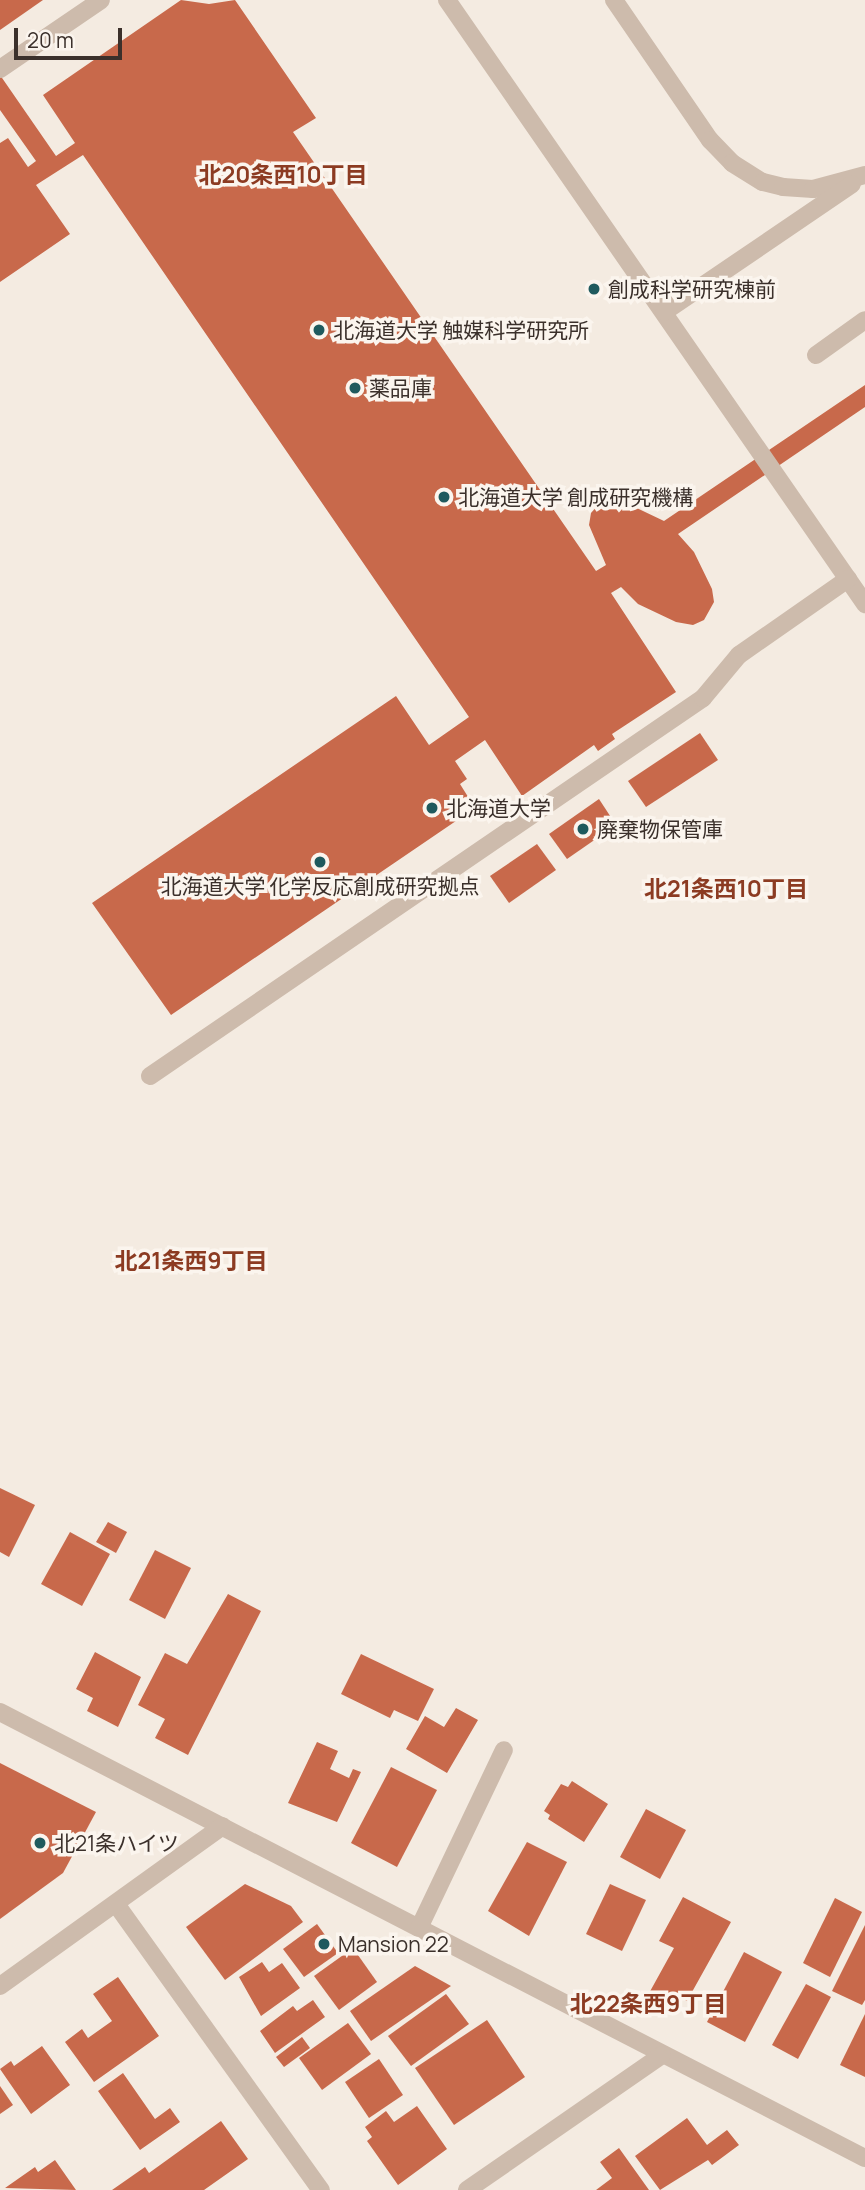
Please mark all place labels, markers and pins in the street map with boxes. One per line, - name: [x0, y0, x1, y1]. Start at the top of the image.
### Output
- place label: 創成科学研究棟前: [608, 276, 776, 302]
- marker: 創成科学研究棟前: [586, 281, 602, 297]
- place label: 北海道大学 触媒科学研究所: [333, 317, 589, 343]
- marker: 北海道大学 触媒科学研究所: [311, 322, 327, 338]
- place label: 薬品庫: [369, 375, 432, 401]
- marker: 薬品庫: [347, 380, 363, 396]
- place label: 北海道大学 創成研究機構: [458, 484, 693, 510]
- marker: 北海道大学 創成研究機構: [436, 489, 452, 505]
- place label: 北海道大学: [446, 795, 551, 821]
- marker: 北海道大学: [424, 800, 440, 816]
- place label: 廃棄物保管庫: [597, 816, 723, 842]
- marker: 廃棄物保管庫: [575, 821, 591, 837]
- marker: 北海道大学 化学反応創成研究拠点: [312, 854, 328, 870]
- place label: 北海道大学 化学反応創成研究拠点: [160, 873, 480, 899]
- place label: 北21条ハイツ: [54, 1830, 179, 1856]
- marker: 北21条ハイツ: [32, 1835, 48, 1851]
- place label: Mansion 22: [338, 1931, 449, 1957]
- marker: Mansion 22: [316, 1936, 332, 1952]

